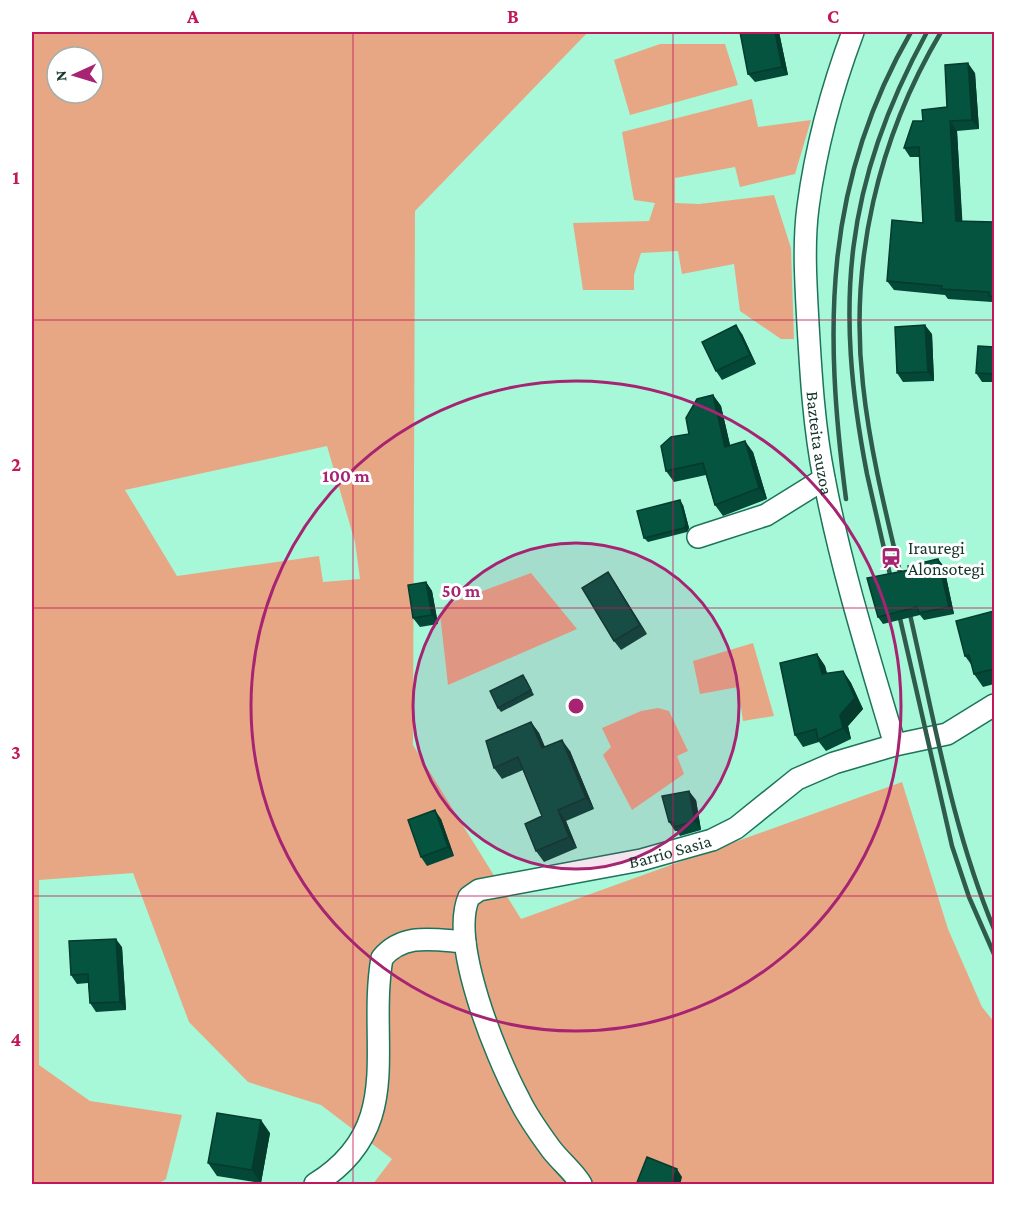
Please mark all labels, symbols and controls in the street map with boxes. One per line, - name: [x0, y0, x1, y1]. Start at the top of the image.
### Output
- text: A: [186, 5, 200, 27]
- text: B: [507, 5, 519, 27]
- text: C: [827, 5, 839, 27]
- north arrow: [45, 45, 105, 105]
- text: N: [52, 70, 69, 82]
- text: 1: [12, 166, 20, 188]
- street label: Bazteita auzoa: [803, 390, 837, 497]
- text: 2: [11, 453, 21, 475]
- text: 100 m: [322, 466, 370, 486]
- place label: Irauregi Alonsotegi: [908, 538, 985, 579]
- station icon: Irauregi Alonsotegi: [879, 546, 903, 570]
- text: 50 m: [442, 581, 481, 601]
- centre of rings: [566, 696, 586, 716]
- text: 3: [11, 741, 21, 763]
- street label: Barrio Sasia: [627, 831, 714, 872]
- text: 4: [11, 1028, 22, 1050]

